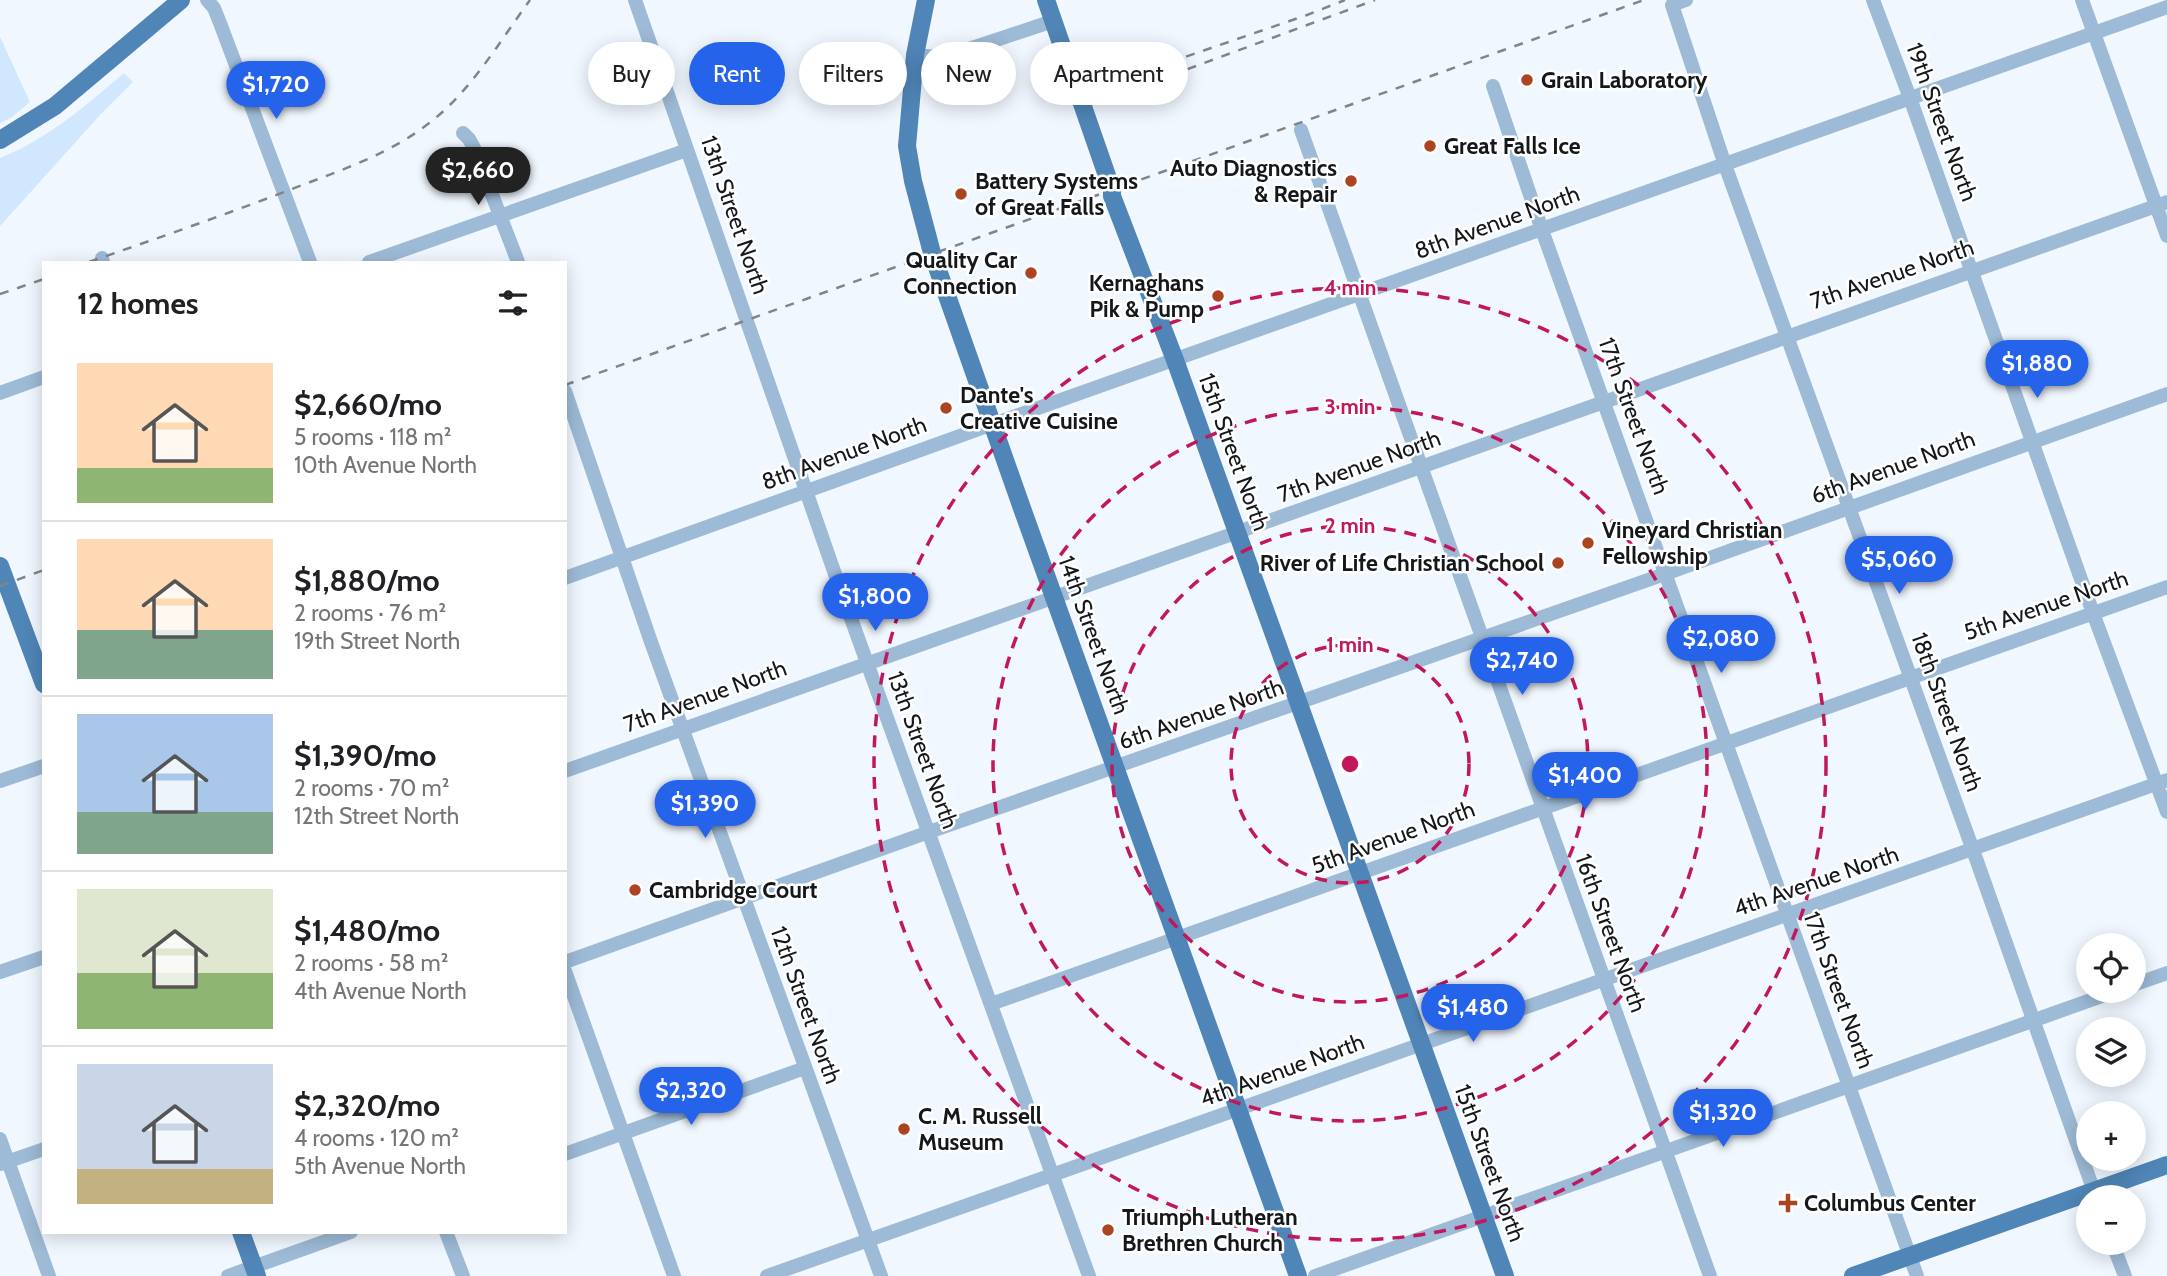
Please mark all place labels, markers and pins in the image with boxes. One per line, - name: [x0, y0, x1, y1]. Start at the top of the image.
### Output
- pin: $1,720: [219, 61, 333, 121]
- place label: Grain Laboratory: [1541, 66, 1708, 94]
- marker: Grain Laboratory: [1519, 72, 1535, 88]
- place label: Great Falls Ice: [1444, 132, 1581, 160]
- marker: Great Falls Ice: [1422, 138, 1438, 154]
- pin: $2,660: [421, 148, 535, 207]
- place label: Auto Diagnostics & Repair: [1170, 154, 1337, 208]
- place label: Battery Systems of Great Falls: [975, 167, 1138, 221]
- marker: Auto Diagnostics & Repair: [1343, 173, 1359, 189]
- marker: Battery Systems of Great Falls: [953, 186, 969, 202]
- place label: Quality Car Connection: [903, 246, 1017, 300]
- marker: Quality Car Connection: [1023, 265, 1039, 281]
- place label: Kernaghans Pik & Pump: [1089, 269, 1204, 323]
- marker: Kernaghans Pik & Pump: [1210, 288, 1226, 304]
- pin: $1,880: [1980, 340, 2094, 400]
- place label: Dante's Creative Cuisine: [960, 381, 1118, 435]
- marker: Dante's Creative Cuisine: [938, 400, 954, 416]
- place label: Vineyard Christian Fellowship: [1602, 516, 1782, 570]
- marker: Vineyard Christian Fellowship: [1580, 535, 1596, 551]
- pin: $5,060: [1842, 536, 1956, 596]
- place label: River of Life Christian School: [1260, 549, 1544, 577]
- marker: River of Life Christian School: [1550, 555, 1566, 571]
- pin: $1,800: [818, 574, 932, 633]
- pin: $2,080: [1664, 616, 1778, 675]
- pin: $2,740: [1465, 638, 1579, 697]
- centre of rings: [1338, 752, 1362, 776]
- pin: $1,400: [1528, 752, 1642, 812]
- pin: $1,390: [648, 780, 762, 840]
- place label: Cambridge Court: [649, 876, 817, 904]
- marker: Cambridge Court: [627, 882, 643, 898]
- pin: $1,480: [1416, 984, 1530, 1044]
- pin: $2,320: [634, 1068, 748, 1127]
- pin: $1,320: [1666, 1090, 1780, 1149]
- place label: C. M. Russell Museum: [918, 1102, 1042, 1156]
- marker: C. M. Russell Museum: [896, 1121, 912, 1137]
- place label: Columbus Center: [1804, 1189, 1976, 1217]
- marker: Columbus Center: [1778, 1193, 1798, 1213]
- place label: Triumph Lutheran Brethren Church: [1122, 1203, 1298, 1257]
- marker: Triumph Lutheran Brethren Church: [1100, 1222, 1116, 1238]

